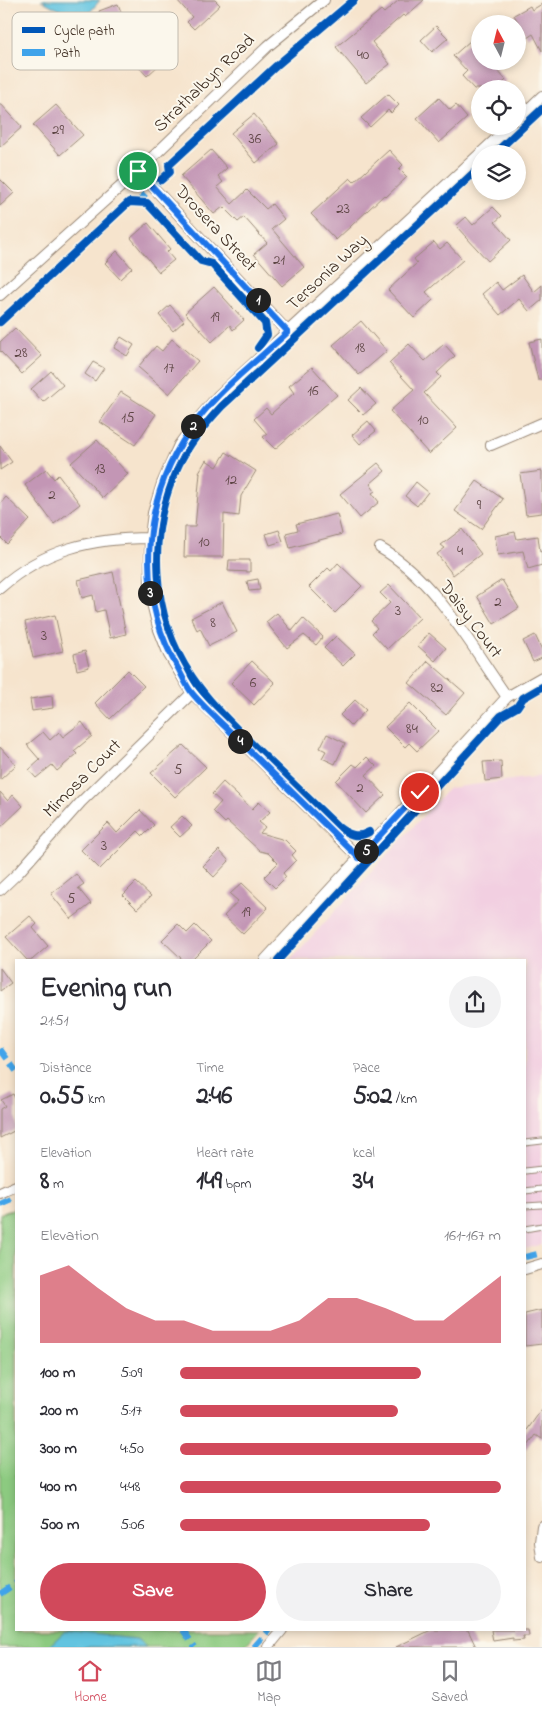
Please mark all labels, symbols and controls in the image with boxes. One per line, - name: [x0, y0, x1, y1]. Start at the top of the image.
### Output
- legend: [12, 12, 178, 70]
- north arrow: [471, 15, 526, 70]
- map controls: [471, 15, 526, 200]
- text: Cycle path: [54, 21, 115, 43]
- street label: Strathalbyn Road: [148, 29, 262, 139]
- text: Path: [54, 43, 80, 64]
- house number: 40: [357, 44, 370, 66]
- button: locate: [471, 80, 526, 135]
- house number: 29: [52, 119, 64, 141]
- house number: 36: [249, 128, 262, 150]
- button: layers: [471, 145, 526, 200]
- pin: [117, 150, 159, 192]
- icon: arrive: [124, 157, 152, 185]
- street label: Drosera Street: [167, 179, 262, 278]
- house number: 23: [336, 198, 350, 220]
- street label: Tersonia Way: [282, 229, 374, 317]
- house number: 21: [273, 249, 285, 271]
- pin: 1: [246, 288, 270, 312]
- text: 1: [256, 290, 261, 311]
- house number: 19: [210, 306, 220, 328]
- house number: 18: [355, 337, 366, 359]
- house number: 28: [14, 342, 28, 364]
- house number: 17: [164, 357, 174, 379]
- house number: 16: [307, 380, 319, 402]
- house number: 15: [121, 407, 135, 429]
- house number: 10: [417, 409, 429, 431]
- pin: 2: [180, 414, 206, 438]
- text: 2: [190, 416, 197, 437]
- house number: 13: [95, 458, 105, 480]
- house number: 12: [225, 469, 238, 491]
- house number: 2: [48, 484, 56, 506]
- house number: 9: [477, 494, 482, 516]
- house number: 10: [198, 531, 210, 553]
- house number: 4: [457, 540, 463, 562]
- street label: Daisy Court: [432, 575, 508, 664]
- pin: 3: [138, 580, 162, 606]
- text: 3: [148, 583, 153, 604]
- house number: 2: [494, 591, 502, 613]
- house number: 3: [395, 600, 401, 622]
- house number: 8: [210, 612, 216, 634]
- house number: 3: [41, 625, 47, 647]
- house number: 6: [250, 672, 257, 694]
- house number: 82: [430, 677, 444, 699]
- house number: 84: [406, 718, 418, 740]
- pin: 4: [228, 728, 252, 754]
- text: 4: [238, 731, 243, 752]
- street label: Mimosa Court: [38, 734, 128, 824]
- house number: 5: [174, 759, 183, 781]
- pin: [399, 771, 441, 813]
- house number: 2: [356, 777, 364, 799]
- icon: check: [406, 778, 434, 806]
- house number: 3: [101, 835, 107, 857]
- pin: 5: [354, 838, 378, 864]
- text: 5: [362, 841, 371, 862]
- house number: 5: [67, 888, 76, 910]
- house number: 19: [241, 901, 251, 923]
- text: Evening run: [40, 969, 172, 1010]
- button: share: [449, 976, 501, 1028]
- text: 21:51: [40, 1009, 69, 1033]
- text: Distance: [40, 1058, 92, 1079]
- text: Time: [196, 1058, 224, 1079]
- text: Pace: [353, 1058, 380, 1079]
- text: 0.55: [40, 1079, 85, 1115]
- text: 2:46: [196, 1079, 232, 1115]
- text: 5:02: [353, 1079, 392, 1115]
- text: km: [85, 1089, 105, 1110]
- text: /km: [392, 1089, 417, 1110]
- text: Elevation: [40, 1143, 91, 1164]
- text: Heart rate: [196, 1143, 254, 1164]
- text: kcal: [353, 1143, 375, 1164]
- text: 8: [40, 1164, 49, 1200]
- text: 149: [196, 1164, 222, 1200]
- text: 34: [353, 1164, 373, 1200]
- text: m: [49, 1174, 64, 1195]
- text: bpm: [222, 1174, 251, 1195]
- text: Elevation: [40, 1224, 99, 1248]
- text: 161–167 m: [444, 1224, 501, 1248]
- text: 100 m: [40, 1361, 75, 1385]
- text: 5:09: [120, 1361, 142, 1385]
- text: 200 m: [40, 1399, 78, 1423]
- text: 5:17: [120, 1399, 142, 1423]
- text: 300 m: [40, 1437, 77, 1461]
- text: 4:50: [120, 1437, 144, 1461]
- text: 400 m: [40, 1475, 77, 1499]
- text: 4:48: [120, 1475, 141, 1499]
- text: 500 m: [40, 1513, 79, 1537]
- text: 5:06: [120, 1513, 144, 1537]
- button: Save: [40, 1563, 266, 1621]
- button: Share: [276, 1563, 501, 1621]
- tab: Home: [74, 1657, 107, 1708]
- tab: Map: [255, 1657, 283, 1708]
- tab: Saved: [431, 1657, 468, 1708]

